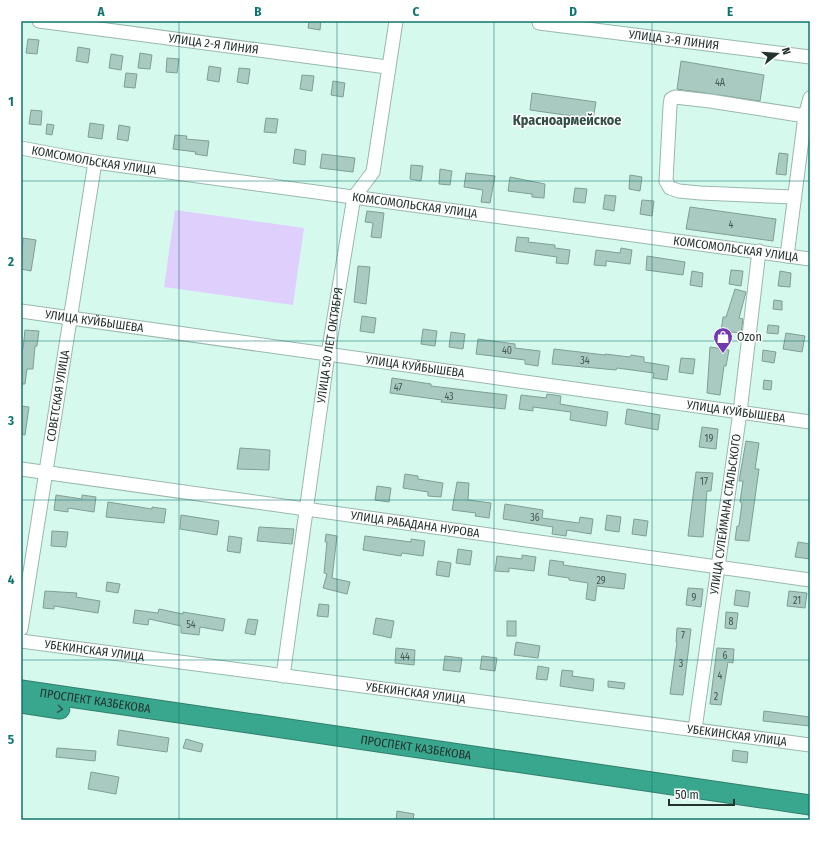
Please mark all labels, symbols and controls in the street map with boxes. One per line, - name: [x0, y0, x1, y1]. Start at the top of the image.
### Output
- text: A: [96, 4, 105, 19]
- text: B: [254, 4, 262, 19]
- text: C: [413, 4, 420, 19]
- text: D: [569, 4, 577, 19]
- text: E: [727, 4, 733, 19]
- street label: УЛИЦА 3-Я ЛИНИЯ: [627, 27, 720, 53]
- street label: УЛИЦА 2-Я ЛИНИЯ: [167, 31, 259, 57]
- north arrow: [757, 34, 797, 74]
- text: N: [779, 46, 793, 56]
- house number: 4А: [715, 77, 726, 89]
- text: 1: [8, 94, 14, 109]
- district label: Красноармейское: [513, 112, 621, 129]
- street label: КОМСОМОЛЬСКАЯ УЛИЦА: [30, 143, 158, 177]
- street label: КОМСОМОЛЬСКАЯ УЛИЦА: [351, 190, 479, 221]
- house number: 4: [729, 219, 734, 231]
- street label: КОМСОМОЛЬСКАЯ УЛИЦА: [672, 234, 800, 264]
- text: 2: [7, 254, 14, 269]
- street label: УЛИЦА 50 ЛЕТ ОКТЯБРЯ: [314, 286, 346, 405]
- street label: УЛИЦА КУЙБЫШЕВА: [43, 307, 145, 335]
- shop icon: Ozon: [712, 326, 734, 354]
- place label: Ozon: [737, 330, 762, 344]
- house number: 40: [502, 345, 512, 357]
- street label: СОВЕТСКАЯ УЛИЦА: [44, 348, 72, 443]
- street label: УЛИЦА КУЙБЫШЕВА: [364, 352, 466, 380]
- house number: 34: [580, 355, 590, 367]
- house number: 47: [394, 382, 402, 394]
- house number: 43: [444, 391, 454, 403]
- street label: УЛИЦА КУЙБЫШЕВА: [685, 398, 787, 426]
- text: 3: [7, 413, 14, 428]
- house number: 19: [705, 433, 714, 445]
- street label: УЛИЦА СУЛЕЙМАНА СТАЛЬСКОГО: [707, 433, 744, 596]
- house number: 17: [700, 476, 708, 488]
- street label: УЛИЦА РАБАДАНА НУРОВА: [349, 508, 481, 541]
- house number: 36: [530, 512, 540, 524]
- text: 4: [8, 572, 15, 587]
- house number: 29: [596, 575, 606, 587]
- house number: 9: [692, 592, 697, 604]
- house number: 21: [793, 595, 801, 607]
- house number: 8: [729, 616, 734, 628]
- house number: 54: [186, 619, 196, 631]
- house number: 7: [681, 630, 685, 642]
- street label: УБЕКИНСКАЯ УЛИЦА: [43, 637, 146, 664]
- house number: 6: [723, 650, 728, 662]
- house number: 44: [400, 651, 410, 663]
- house number: 3: [679, 658, 684, 670]
- house number: 4: [718, 670, 723, 682]
- street label: УБЕКИНСКАЯ УЛИЦА: [364, 679, 467, 707]
- street label: ПРОСПЕКТ КАЗБЕКОВА: [39, 686, 152, 716]
- house number: 2: [714, 691, 719, 703]
- one-way arrow: [57, 704, 63, 713]
- street label: УБЕКИНСКАЯ УЛИЦА: [685, 722, 788, 749]
- text: 5: [8, 732, 14, 747]
- street label: ПРОСПЕКТ КАЗБЕКОВА: [359, 733, 473, 763]
- scale bar: [669, 781, 734, 807]
- text: 50 m: [675, 788, 699, 802]

